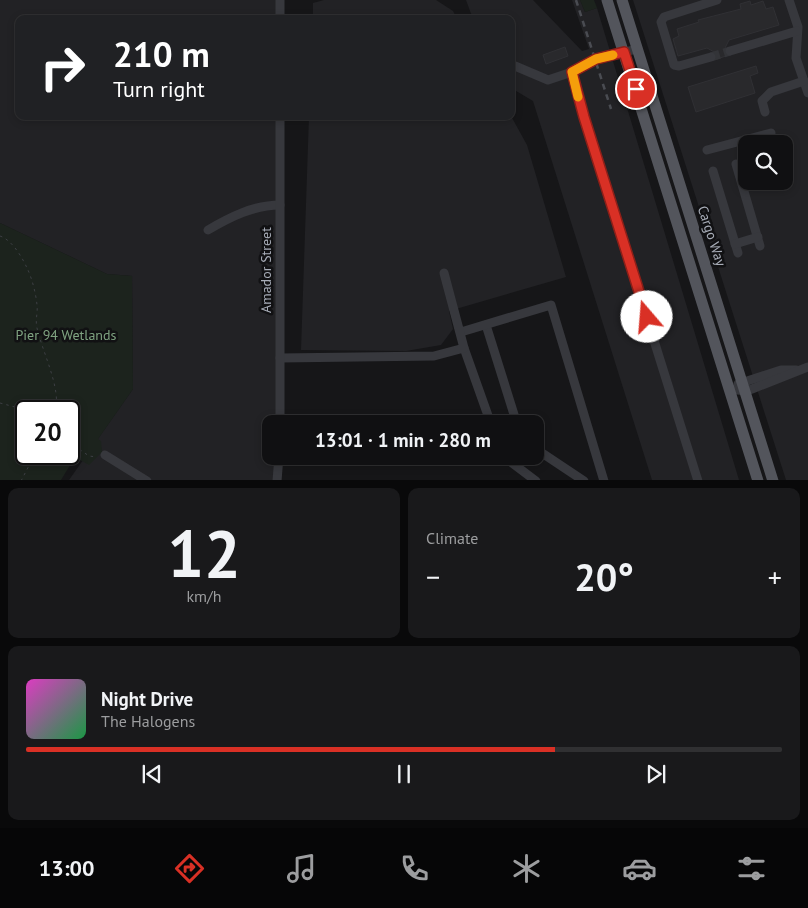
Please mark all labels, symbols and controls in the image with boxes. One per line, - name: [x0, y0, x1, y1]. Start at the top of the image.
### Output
- text: 210 m: [113, 31, 210, 77]
- icon: right: [30, 35, 95, 100]
- pin: [615, 68, 657, 110]
- text: Turn right: [113, 75, 205, 103]
- icon: arrive: [622, 75, 650, 103]
- map controls: [738, 135, 793, 190]
- button: search: [738, 135, 793, 190]
- street label: Cargo Way: [694, 204, 730, 269]
- street label: Amador Street: [257, 227, 275, 313]
- position arrow: [620, 290, 672, 342]
- park label: Pier 94 Wetlands: [16, 326, 117, 344]
- speed limit sign: 20: [15, 400, 80, 465]
- text: 13:01 · 1 min · 280 m: [315, 428, 491, 452]
- text: 12: [167, 511, 241, 595]
- text: Climate: [426, 528, 478, 548]
- text: 20°: [574, 552, 634, 601]
- text: −: [426, 558, 440, 595]
- text: +: [768, 558, 782, 595]
- text: km/h: [186, 586, 222, 606]
- text: Night Drive: [101, 687, 193, 711]
- text: The Halogens: [101, 711, 195, 731]
- icon: previous: [138, 760, 166, 788]
- icon: pause: [390, 760, 418, 788]
- icon: next: [642, 760, 670, 788]
- icon: directions: [172, 851, 207, 886]
- icon: music: [284, 851, 319, 886]
- icon: phone: [397, 851, 432, 886]
- icon: climate: [509, 851, 544, 886]
- icon: car: [622, 851, 657, 886]
- icon: filters: [734, 851, 769, 886]
- text: 13:00: [39, 854, 95, 882]

